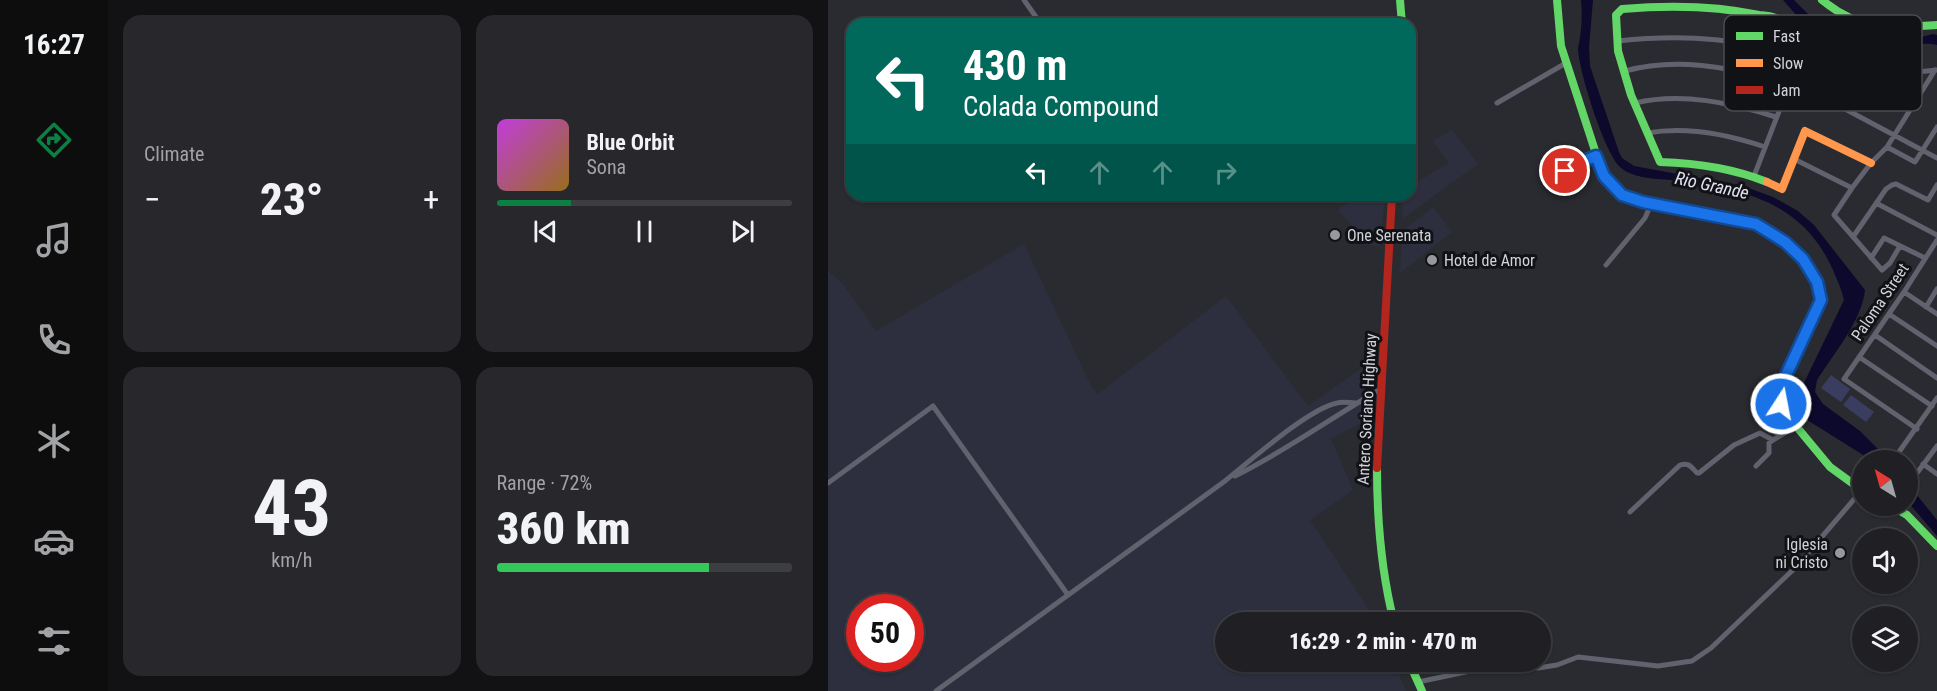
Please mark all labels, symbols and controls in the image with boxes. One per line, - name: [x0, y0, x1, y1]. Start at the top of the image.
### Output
- legend: [1724, 15, 1922, 111]
- text: Fast: [1773, 27, 1800, 46]
- text: 16:27: [23, 29, 85, 61]
- text: 430 m: [963, 41, 1068, 90]
- icon: left: [864, 42, 942, 120]
- text: Slow: [1773, 54, 1803, 73]
- text: Jam: [1773, 81, 1800, 100]
- text: Colada Compound: [963, 91, 1159, 123]
- icon: directions: [33, 119, 75, 161]
- text: Blue Orbit: [587, 130, 675, 155]
- text: Climate: [144, 142, 204, 166]
- pin: [1539, 145, 1590, 196]
- icon: arrive: [1548, 154, 1581, 187]
- text: Sona: [587, 155, 626, 179]
- icon: left: [1020, 156, 1053, 189]
- icon: ahead: [1083, 156, 1116, 189]
- icon: ahead: [1146, 156, 1179, 189]
- icon: right: [1209, 156, 1242, 189]
- water label: Rio Grande: [1673, 167, 1751, 203]
- text: 23°: [260, 173, 324, 226]
- text: −: [144, 180, 161, 219]
- text: +: [423, 180, 440, 219]
- icon: previous: [529, 215, 562, 248]
- icon: pause: [628, 215, 661, 248]
- icon: next: [726, 215, 759, 248]
- icon: music: [33, 219, 75, 261]
- place label: One Serenata: [1347, 226, 1431, 245]
- marker: One Serenata: [1328, 228, 1342, 242]
- place label: Hotel de Amor: [1444, 251, 1535, 270]
- marker: Hotel de Amor: [1425, 253, 1439, 267]
- street label: Paloma Street: [1847, 260, 1913, 344]
- icon: phone: [33, 319, 75, 361]
- street label: Antero Soriano Highway: [1354, 333, 1380, 485]
- position arrow: [1749, 372, 1813, 436]
- icon: climate: [33, 420, 75, 462]
- north arrow: [1852, 450, 1918, 516]
- map controls: [1852, 450, 1918, 672]
- text: 43: [252, 463, 331, 554]
- text: Range · 72%: [497, 471, 592, 495]
- text: 360 km: [497, 502, 631, 555]
- icon: car: [33, 520, 75, 562]
- button: sound: [1852, 528, 1918, 594]
- place label: Iglesia ni Cristo: [1775, 535, 1828, 572]
- marker: Iglesia ni Cristo: [1833, 546, 1847, 560]
- text: km/h: [271, 548, 312, 572]
- speed limit sign: 50: [846, 594, 924, 672]
- button: layers: [1852, 606, 1918, 672]
- icon: filters: [33, 620, 75, 662]
- text: 16:29 · 2 min · 470 m: [1289, 629, 1477, 654]

